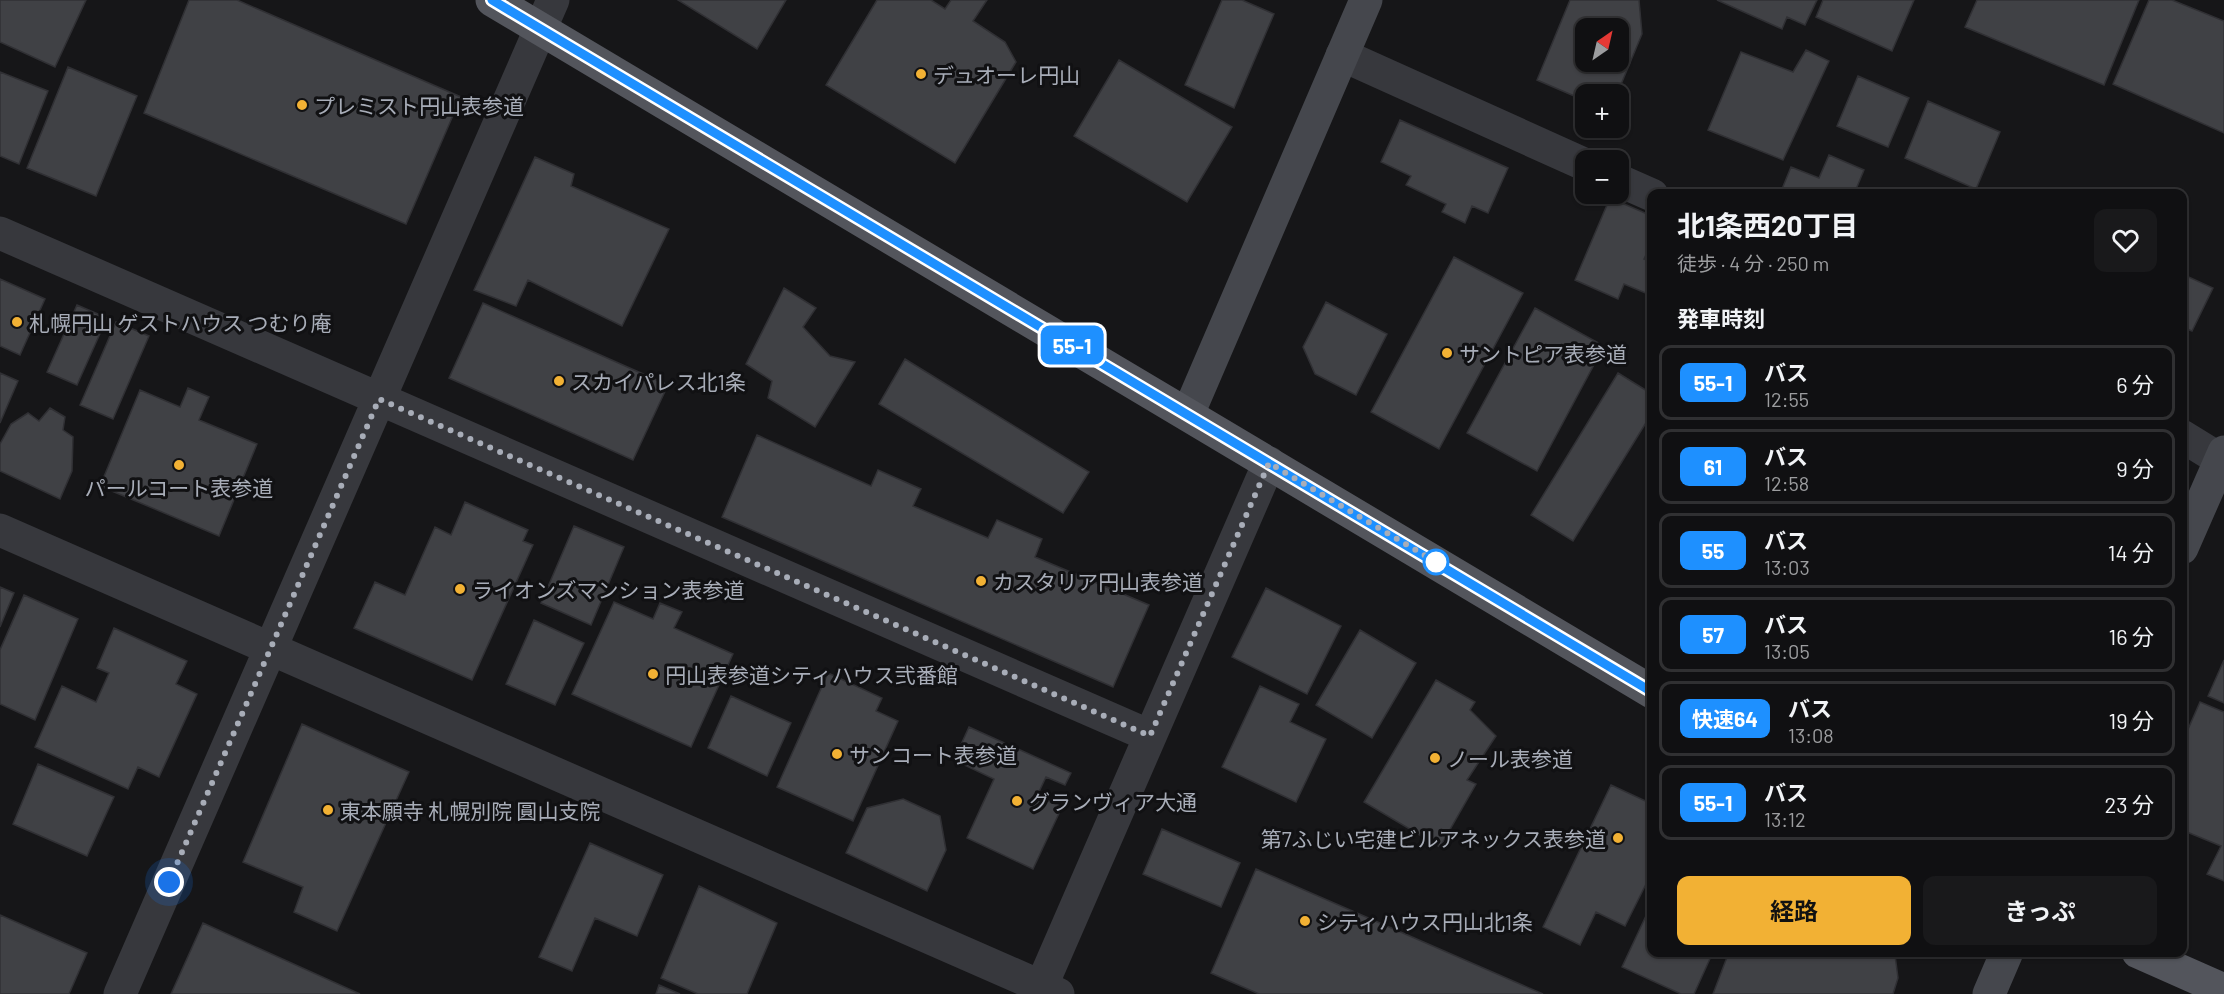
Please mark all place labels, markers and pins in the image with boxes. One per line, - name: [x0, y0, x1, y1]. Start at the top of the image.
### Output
- place label: デュオーレ円山: [933, 62, 1080, 87]
- marker: デュオーレ円山: [914, 67, 928, 81]
- place label: プレミスト円山表参道: [314, 93, 524, 118]
- marker: プレミスト円山表参道: [295, 98, 309, 112]
- place label: 札幌円山 ゲストハウス つむり庵: [29, 310, 331, 335]
- marker: 札幌円山 ゲストハウス つむり庵: [10, 315, 24, 329]
- place label: サントピア表参道: [1459, 341, 1627, 366]
- marker: サントピア表参道: [1440, 346, 1454, 360]
- place label: スカイパレス北1条: [571, 369, 746, 394]
- marker: スカイパレス北1条: [552, 374, 566, 388]
- marker: パールコート表参道: [172, 458, 186, 472]
- place label: パールコート表参道: [85, 475, 273, 500]
- unlabelled marker: [1423, 549, 1449, 575]
- place label: カスタリア円山表参道: [993, 569, 1203, 594]
- marker: カスタリア円山表参道: [974, 574, 988, 588]
- place label: ライオンズマンション表参道: [472, 577, 745, 602]
- marker: ライオンズマンション表参道: [453, 582, 467, 596]
- place label: 円山表参道シティハウス弐番館: [665, 662, 958, 687]
- marker: 円山表参道シティハウス弐番館: [646, 667, 660, 681]
- place label: サンコート表参道: [849, 742, 1017, 767]
- place label: ノール表参道: [1447, 746, 1573, 771]
- marker: サンコート表参道: [830, 747, 844, 761]
- marker: ノール表参道: [1428, 751, 1442, 765]
- place label: グランヴィア大通: [1029, 789, 1197, 814]
- marker: グランヴィア大通: [1010, 794, 1024, 808]
- place label: 東本願寺 札幌別院 圓山支院: [340, 798, 600, 823]
- marker: 東本願寺 札幌別院 圓山支院: [321, 803, 335, 817]
- place label: 第7ふじい宅建ビルアネックス表参道: [1261, 826, 1606, 851]
- marker: 第7ふじい宅建ビルアネックス表参道: [1611, 831, 1625, 845]
- place label: シティハウス円山北1条: [1317, 909, 1533, 934]
- marker: シティハウス円山北1条: [1298, 914, 1312, 928]

